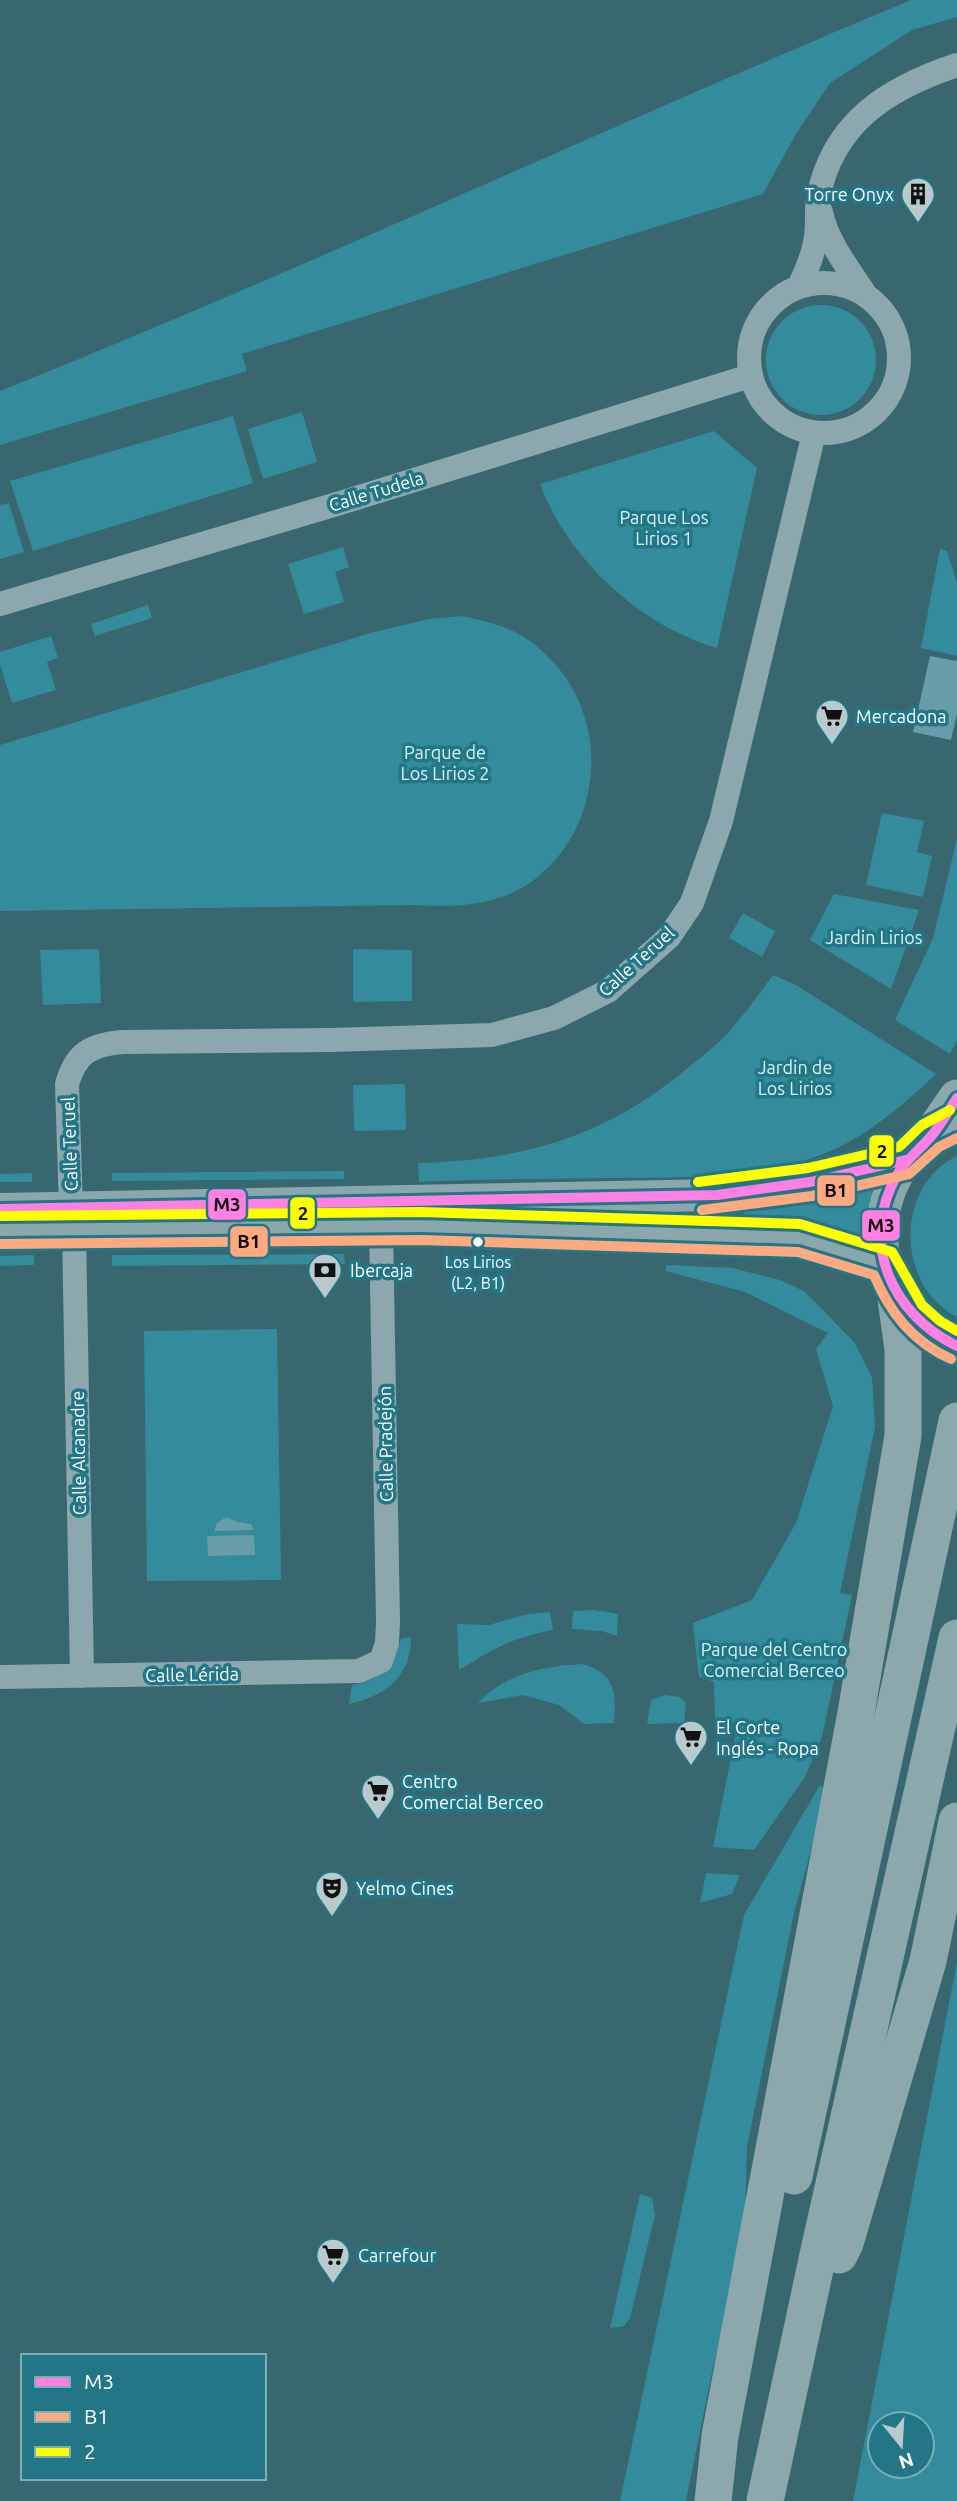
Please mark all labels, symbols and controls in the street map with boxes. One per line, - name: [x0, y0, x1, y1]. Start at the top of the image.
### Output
- building icon: Torre Onyx: [899, 175, 937, 224]
- place label: Torre Onyx: [805, 184, 894, 204]
- street label: Calle Tudela: [326, 467, 426, 515]
- park label: Parque Los Lirios 1: [619, 507, 709, 548]
- supermarket icon: Mercadona: [813, 697, 851, 746]
- place label: Mercadona: [856, 706, 947, 726]
- park label: Parque de Los Lirios 2: [401, 742, 489, 783]
- street label: Calle Teruel: [594, 922, 678, 1000]
- park label: Jardin Lirios: [825, 927, 923, 947]
- park label: Jardin de Los Lirios: [758, 1057, 833, 1098]
- street label: Calle Teruel: [57, 1096, 81, 1192]
- line badge: 2: [868, 1134, 895, 1168]
- text: 2: [877, 1140, 887, 1162]
- line badge: B1: [816, 1174, 856, 1207]
- text: B1: [824, 1179, 848, 1201]
- line badge: M3: [207, 1188, 247, 1221]
- text: M3: [213, 1193, 241, 1215]
- line badge: 2: [289, 1196, 316, 1230]
- text: 2: [298, 1202, 308, 1224]
- line badge: M3: [861, 1209, 901, 1242]
- text: M3: [867, 1214, 895, 1236]
- line badge: B1: [229, 1225, 269, 1258]
- text: B1: [237, 1230, 261, 1252]
- marker: Los Lirios (L2, B1): [471, 1235, 485, 1249]
- bank icon: Ibercaja: [306, 1251, 344, 1300]
- place label: Los Lirios (L2, B1): [445, 1253, 511, 1293]
- place label: Ibercaja: [350, 1260, 413, 1280]
- street label: Calle Pradejón: [374, 1386, 396, 1502]
- street label: Calle Alcanadre: [67, 1391, 89, 1515]
- park label: Parque del Centro Comercial Berceo: [701, 1639, 847, 1680]
- street label: Calle Lérida: [145, 1663, 239, 1685]
- place label: El Corte Inglés - Ropa: [716, 1717, 819, 1758]
- supermarket icon: El Corte Inglés - Ropa: [672, 1718, 710, 1767]
- place label: Centro Comercial Berceo: [402, 1771, 544, 1812]
- supermarket icon: Centro Comercial Berceo: [359, 1772, 397, 1821]
- theatre icon: Yelmo Cines: [313, 1869, 351, 1918]
- place label: Yelmo Cines: [356, 1878, 454, 1898]
- supermarket icon: Carrefour: [314, 2236, 352, 2285]
- place label: Carrefour: [358, 2245, 437, 2265]
- legend: [21, 2354, 266, 2480]
- text: M3: [84, 2369, 114, 2393]
- text: B1: [84, 2404, 109, 2428]
- north arrow: [866, 2410, 936, 2480]
- text: 2: [84, 2439, 96, 2463]
- text: N: [896, 2449, 916, 2474]

